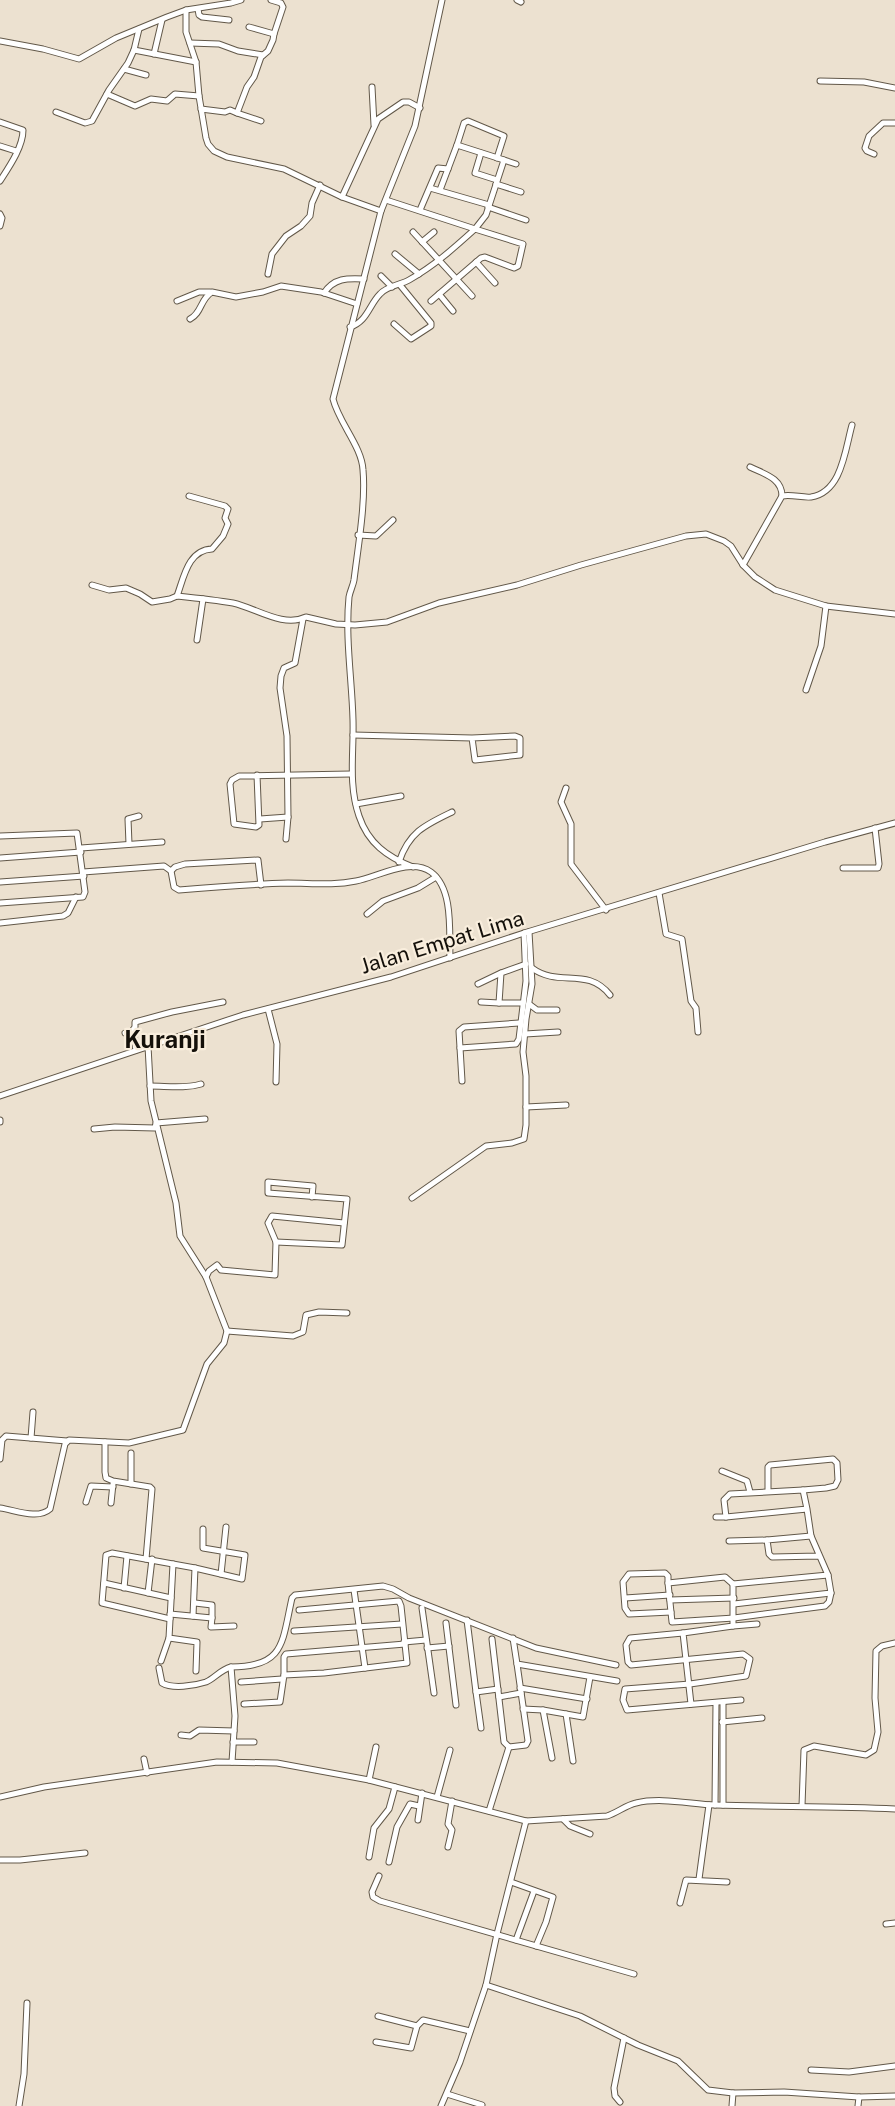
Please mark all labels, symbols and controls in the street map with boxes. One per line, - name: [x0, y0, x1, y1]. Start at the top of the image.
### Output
- street label: Jalan Empat Lima: [357, 905, 527, 979]
- district label: Kuranji: [124, 1025, 206, 1053]

